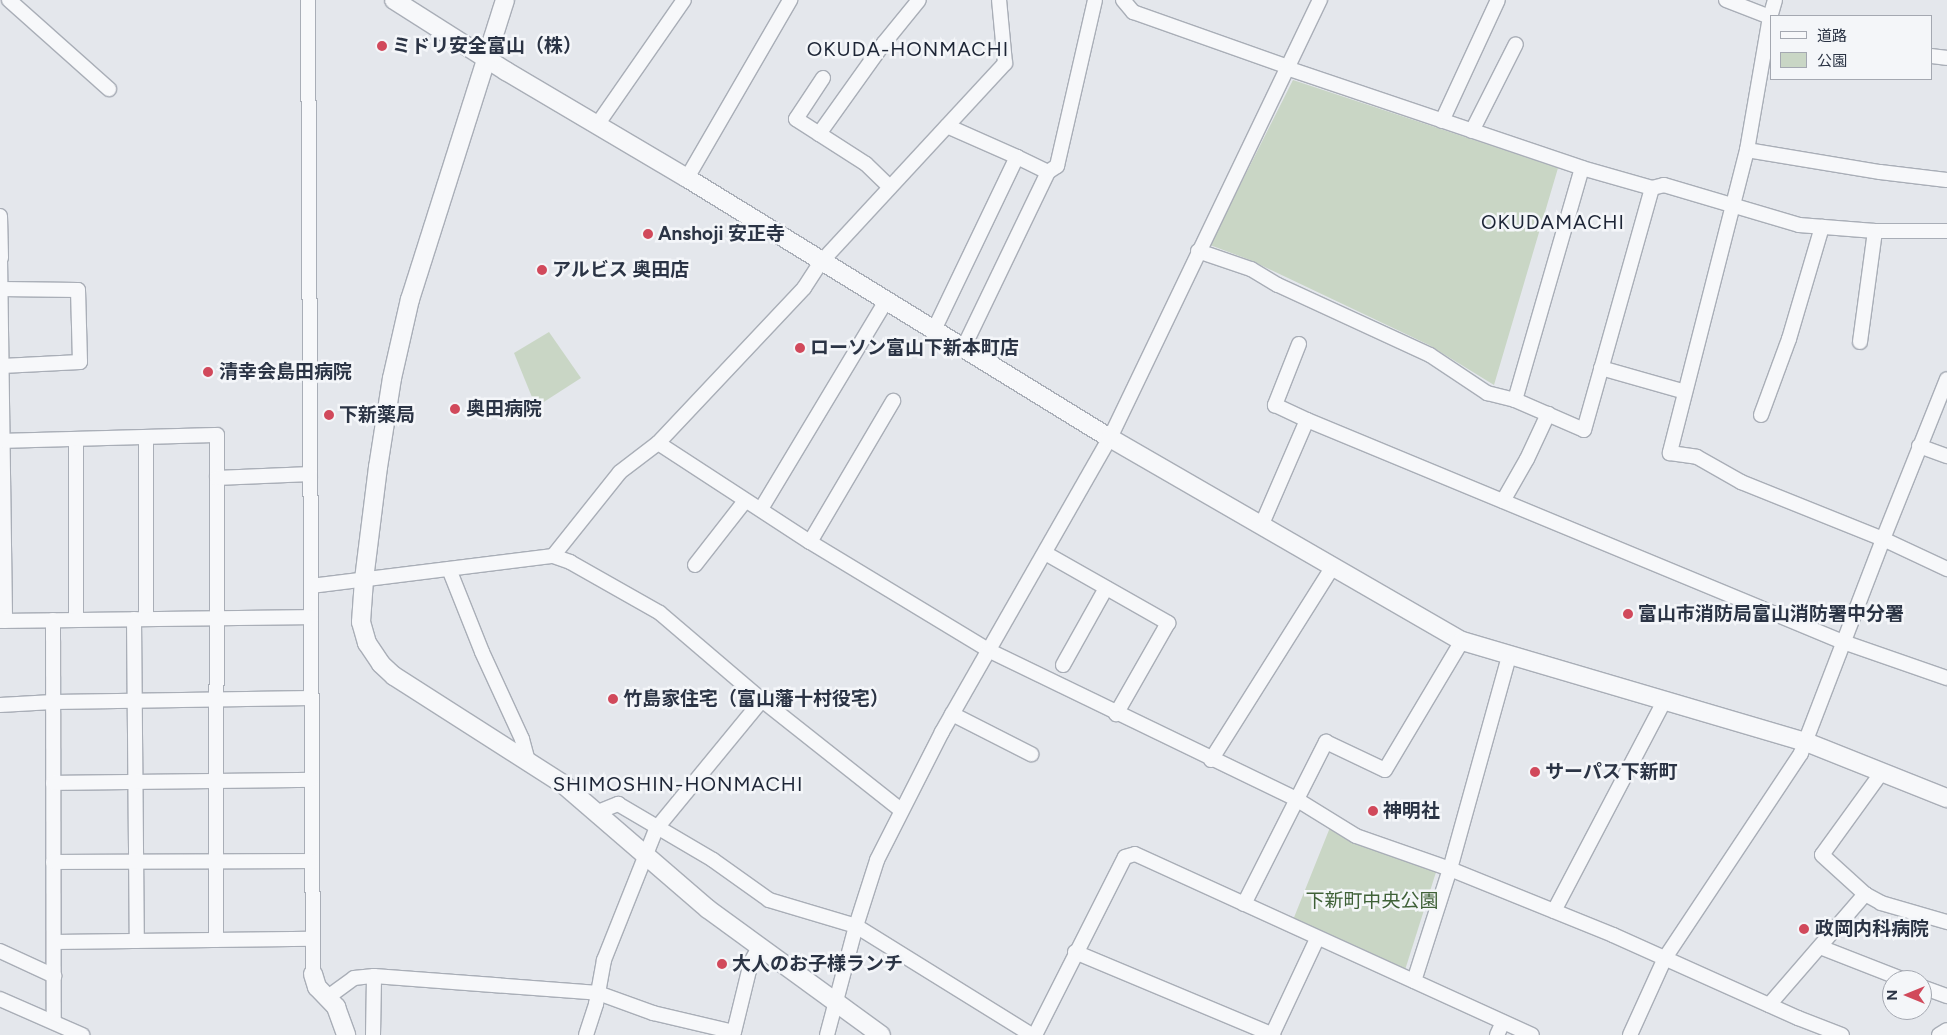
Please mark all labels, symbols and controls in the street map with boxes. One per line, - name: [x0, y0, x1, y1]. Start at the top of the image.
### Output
- legend: [1770, 15, 1932, 80]
- text: 道路: [1817, 27, 1847, 45]
- place label: ミドリ安全富山（株）: [392, 35, 582, 57]
- district label: OKUDA-HONMACHI: [805, 37, 1011, 61]
- marker: ミドリ安全富山（株）: [376, 40, 388, 52]
- text: 公園: [1817, 52, 1847, 70]
- district label: OKUDAMACHI: [1480, 210, 1626, 234]
- place label: Anshoji 安正寺: [658, 223, 785, 245]
- marker: Anshoji 安正寺: [642, 228, 654, 240]
- place label: アルビス 奥田店: [552, 259, 690, 281]
- marker: アルビス 奥田店: [536, 264, 548, 276]
- place label: ローソン富山下新本町店: [810, 337, 1019, 359]
- marker: ローソン富山下新本町店: [794, 342, 806, 354]
- place label: 清幸会島田病院: [219, 361, 352, 383]
- marker: 清幸会島田病院: [201, 365, 215, 379]
- place label: 奥田病院: [466, 398, 542, 420]
- marker: 奥田病院: [448, 402, 462, 416]
- place label: 下新薬局: [339, 404, 415, 426]
- marker: 下新薬局: [323, 409, 335, 421]
- place label: 富山市消防局富山消防署中分署: [1638, 603, 1904, 625]
- marker: 富山市消防局富山消防署中分署: [1622, 608, 1634, 620]
- place label: 竹島家住宅（富山藩十村役宅）: [623, 688, 889, 710]
- marker: 竹島家住宅（富山藩十村役宅）: [607, 693, 619, 705]
- place label: サーパス下新町: [1545, 761, 1678, 783]
- marker: サーパス下新町: [1529, 766, 1541, 778]
- district label: SHIMOSHIN-HONMACHI: [550, 772, 806, 796]
- place label: 神明社: [1383, 800, 1440, 822]
- marker: 神明社: [1367, 805, 1379, 817]
- park label: 下新町中央公園: [1306, 890, 1438, 912]
- place label: 政岡内科病院: [1815, 918, 1929, 940]
- marker: 政岡内科病院: [1797, 922, 1811, 936]
- place label: 大人のお子様ランチ: [732, 953, 903, 975]
- marker: 大人のお子様ランチ: [716, 958, 728, 970]
- north arrow: [1882, 970, 1932, 1020]
- text: N: [1884, 990, 1901, 1000]

